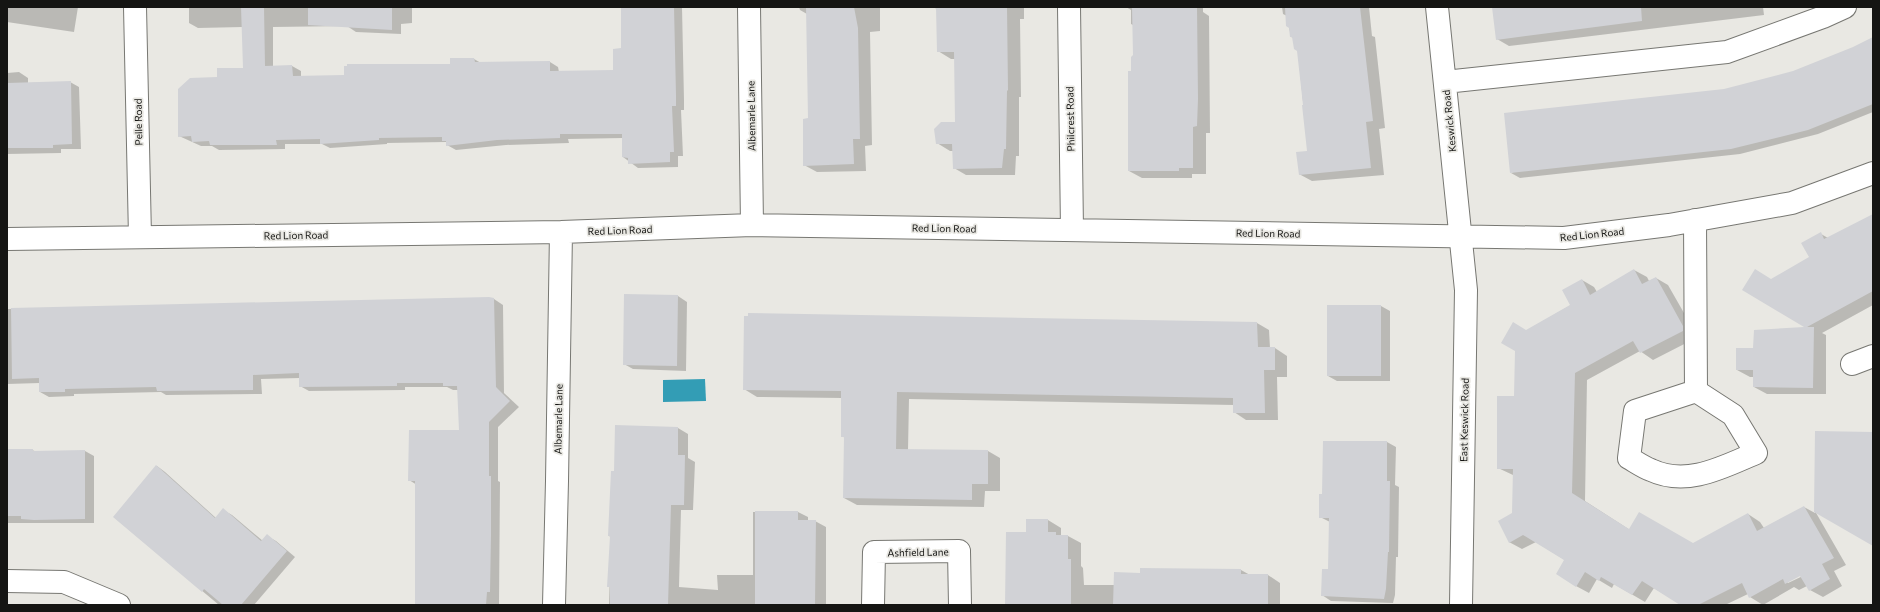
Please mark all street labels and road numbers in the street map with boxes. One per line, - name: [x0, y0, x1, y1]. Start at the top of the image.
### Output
- street label: Albemarle Lane: [744, 81, 758, 151]
- street label: Philcrest Road: [1063, 86, 1077, 152]
- street label: Keswick Road: [1440, 89, 1458, 153]
- street label: Pelle Road: [132, 98, 144, 146]
- street label: Red Lion Road: [912, 221, 977, 235]
- street label: Red Lion Road: [588, 223, 653, 237]
- street label: Red Lion Road: [1559, 225, 1625, 243]
- street label: Red Lion Road: [1236, 226, 1301, 240]
- street label: Red Lion Road: [264, 228, 329, 242]
- street label: East Keswick Road: [1457, 378, 1471, 462]
- street label: Albemarle Lane: [551, 384, 565, 454]
- street label: Ashfield Lane: [887, 545, 949, 559]

